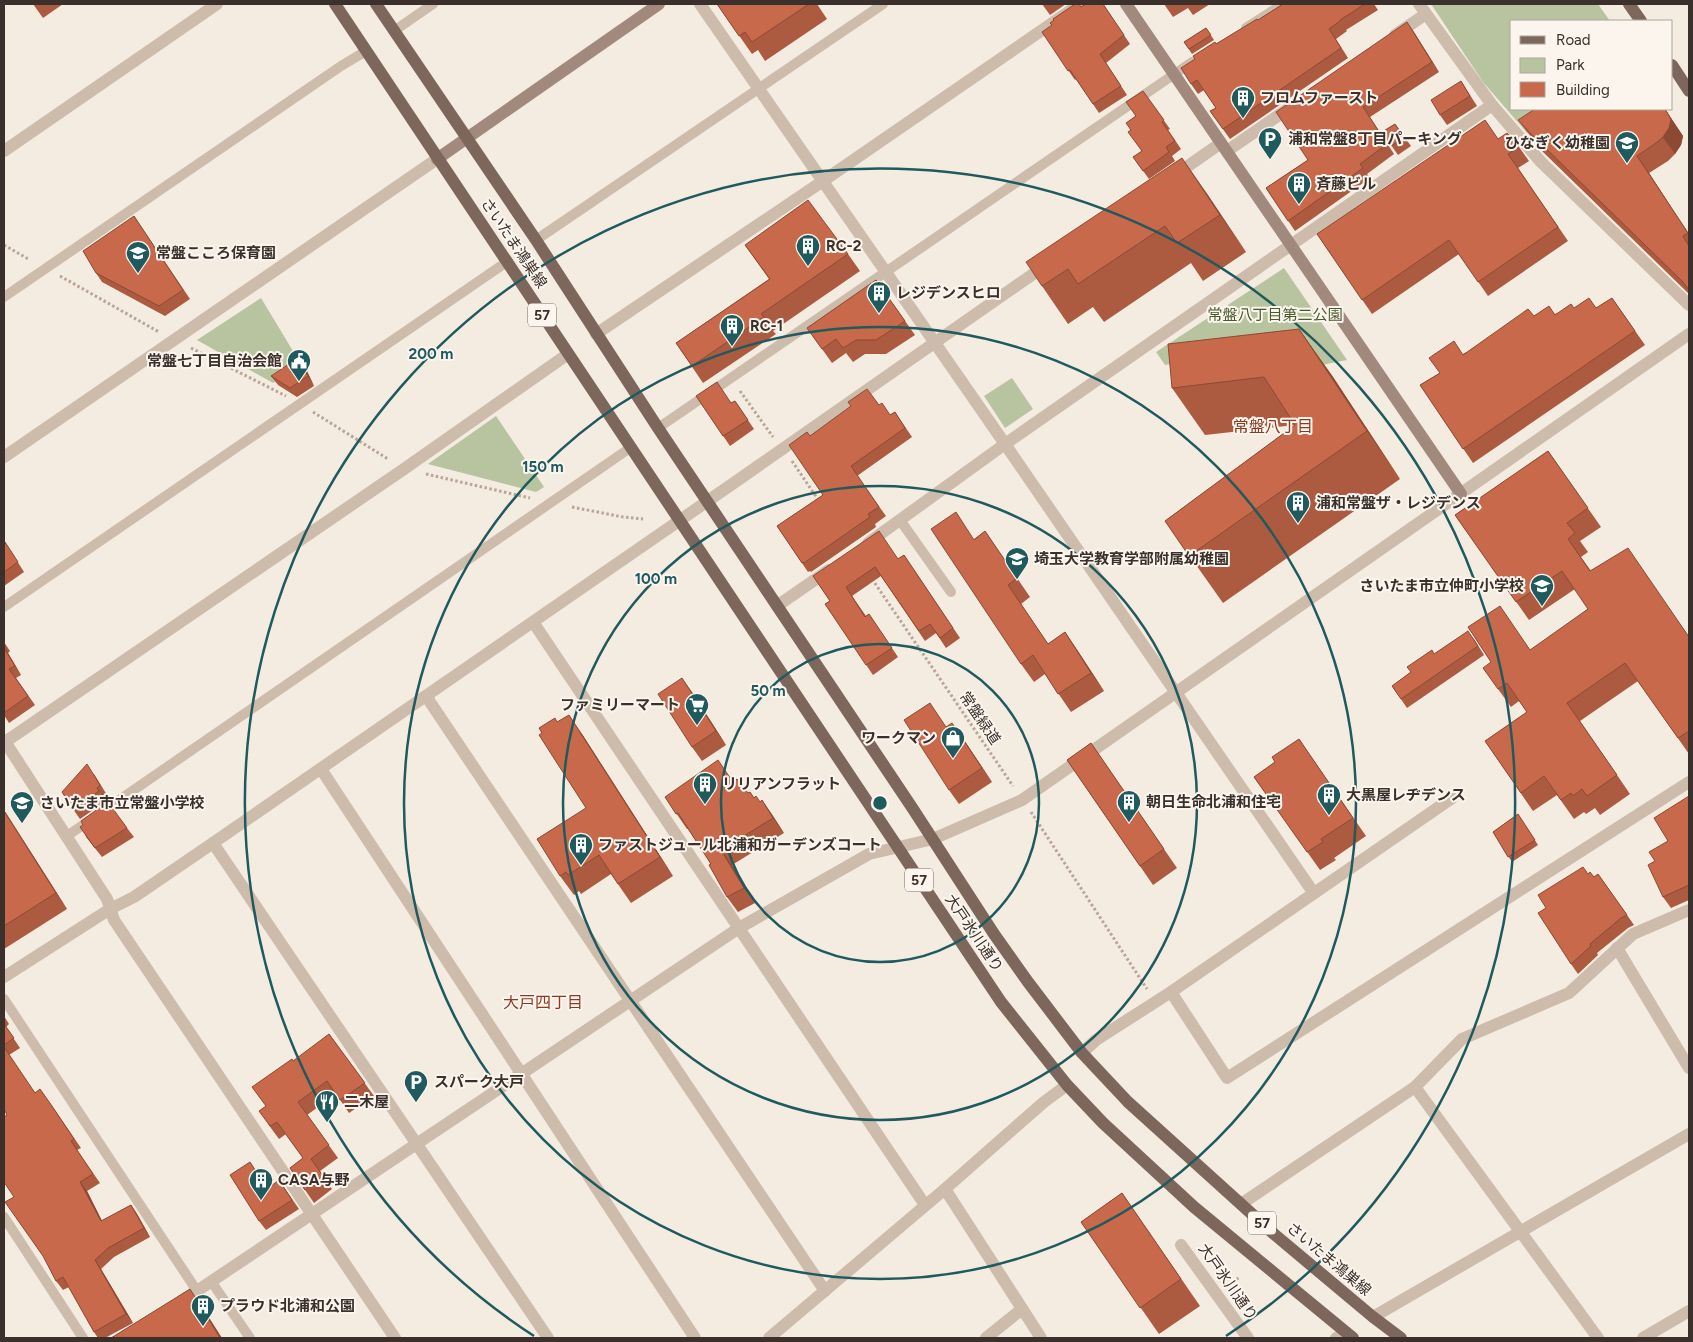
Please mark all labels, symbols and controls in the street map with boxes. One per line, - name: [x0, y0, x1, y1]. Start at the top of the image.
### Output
- legend: [1510, 20, 1673, 110]
- text: Road: [1556, 31, 1591, 49]
- text: Park: [1556, 56, 1585, 74]
- text: Building: [1556, 81, 1610, 99]
- building icon: フロムファースト: [1230, 85, 1256, 119]
- place label: フロムファースト: [1260, 89, 1378, 107]
- parking icon: 浦和常盤8丁目パーキング: [1257, 126, 1283, 160]
- place label: 浦和常盤8丁目パーキング: [1288, 130, 1462, 148]
- school or university icon: ひなぎく幼稚園: [1614, 130, 1640, 164]
- place label: ひなぎく幼稚園: [1505, 134, 1610, 152]
- building icon: 斉藤ビル: [1286, 171, 1312, 205]
- place label: 斉藤ビル: [1316, 175, 1376, 193]
- street label: さいたま鴻巣線: [477, 195, 551, 291]
- building icon: RC-2: [795, 233, 821, 267]
- place label: RC-2: [826, 237, 862, 255]
- school or university icon: 常盤こころ保育園: [125, 240, 151, 274]
- place label: 常盤こころ保育園: [156, 244, 276, 262]
- building icon: レジデンスヒロ: [866, 280, 892, 314]
- place label: レジデンスヒロ: [896, 284, 1001, 302]
- road number: 57: [528, 304, 556, 326]
- park label: 常盤八丁目第二公園: [1207, 306, 1343, 324]
- building icon: RC-1: [719, 313, 745, 347]
- place label: RC-1: [750, 317, 783, 335]
- text: 200 m: [409, 345, 453, 363]
- public building icon: 常盤七丁目自治会館: [286, 348, 312, 382]
- place label: 常盤七丁目自治会館: [147, 352, 282, 370]
- district label: 常盤八丁目: [1233, 417, 1313, 436]
- text: 150 m: [522, 458, 564, 476]
- building icon: 浦和常盤ザ・レジデンス: [1285, 490, 1311, 524]
- place label: 浦和常盤ザ・レジデンス: [1316, 494, 1481, 512]
- school or university icon: 埼玉大学教育学部附属幼稚園: [1004, 546, 1030, 580]
- place label: 埼玉大学教育学部附属幼稚園: [1034, 550, 1229, 568]
- text: 100 m: [635, 570, 677, 588]
- school or university icon: さいたま市立仲町小学校: [1529, 573, 1555, 607]
- place label: さいたま市立仲町小学校: [1359, 577, 1524, 595]
- text: 50 m: [750, 682, 786, 700]
- street label: 常盤緑道: [956, 688, 1004, 748]
- supermarket icon: ファミリーマート: [684, 692, 710, 726]
- place label: ファミリーマート: [560, 696, 680, 714]
- shop icon: ワークマン: [940, 725, 966, 759]
- place label: ワークマン: [861, 729, 936, 747]
- building icon: リリアンフラット: [692, 771, 718, 805]
- place label: リリアンフラット: [722, 775, 841, 793]
- building icon: 大黒屋レヂデンス: [1316, 782, 1342, 816]
- place label: 大黒屋レヂデンス: [1346, 786, 1466, 804]
- building icon: 朝日生命北浦和住宅: [1116, 789, 1142, 823]
- school or university icon: さいたま市立常盤小学校: [9, 790, 35, 824]
- place label: 朝日生命北浦和住宅: [1146, 793, 1281, 811]
- place label: さいたま市立常盤小学校: [40, 794, 205, 812]
- centre of rings: [871, 794, 889, 812]
- building icon: ファストジュール北浦和ガーデンズコート: [568, 832, 594, 866]
- place label: ファストジュール北浦和ガーデンズコート: [598, 836, 882, 854]
- road number: 57: [905, 868, 933, 892]
- street label: 大戸氷川通り: [941, 891, 1007, 975]
- district label: 大戸四丁目: [503, 993, 583, 1012]
- parking icon: スパーク大戸: [403, 1069, 429, 1103]
- place label: スパーク大戸: [434, 1073, 524, 1091]
- restaurant icon: 二木屋: [314, 1089, 340, 1123]
- place label: 二木屋: [344, 1093, 389, 1111]
- building icon: CASA与野: [248, 1167, 274, 1201]
- place label: CASA与野: [278, 1171, 349, 1189]
- road number: 57: [1248, 1212, 1276, 1234]
- street label: さいたま鴻巣線: [1283, 1218, 1375, 1300]
- street label: 大戸氷川通り: [1195, 1240, 1261, 1324]
- building icon: プラウド北浦和公園: [190, 1293, 216, 1327]
- place label: プラウド北浦和公園: [220, 1297, 355, 1315]

